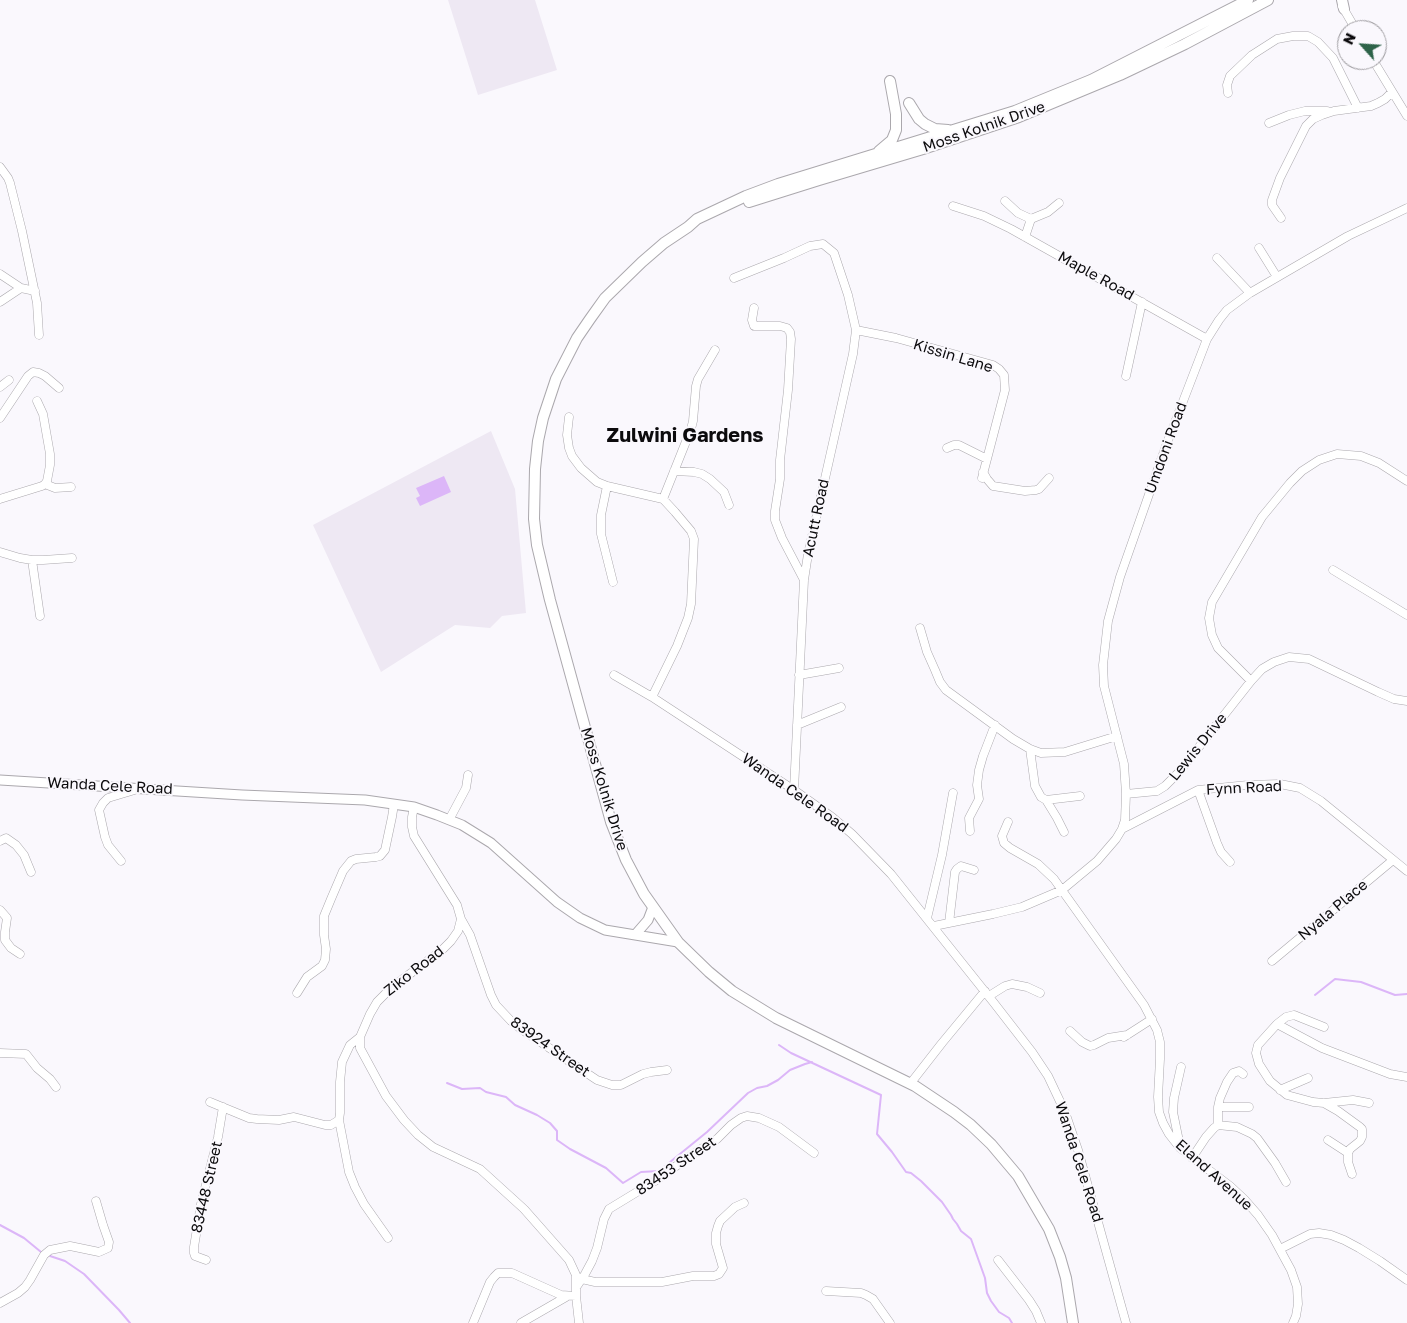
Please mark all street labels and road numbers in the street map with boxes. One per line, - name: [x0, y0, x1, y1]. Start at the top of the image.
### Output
- street label: Moss Kolnik Drive: [921, 98, 1047, 156]
- street label: Maple Road: [1055, 248, 1137, 304]
- street label: Kissin Lane: [911, 335, 995, 377]
- street label: Umdoni Road: [1141, 400, 1191, 496]
- street label: Acutt Road: [799, 477, 833, 559]
- street label: Lewis Drive: [1165, 709, 1231, 785]
- street label: Moss Kolnik Drive: [577, 725, 631, 853]
- street label: Wanda Cele Road: [738, 750, 852, 836]
- street label: Wanda Cele Road: [47, 774, 173, 798]
- street label: Fynn Road: [1205, 777, 1283, 799]
- street label: Nyala Place: [1295, 876, 1371, 944]
- street label: Ziko Road: [381, 942, 447, 1000]
- street label: 83924 Street: [507, 1013, 593, 1081]
- street label: Wanda Cele Road: [1051, 1099, 1107, 1225]
- street label: 83453 Street: [633, 1133, 719, 1199]
- street label: Eland Avenue: [1172, 1136, 1256, 1214]
- street label: 83448 Street: [188, 1139, 226, 1235]

